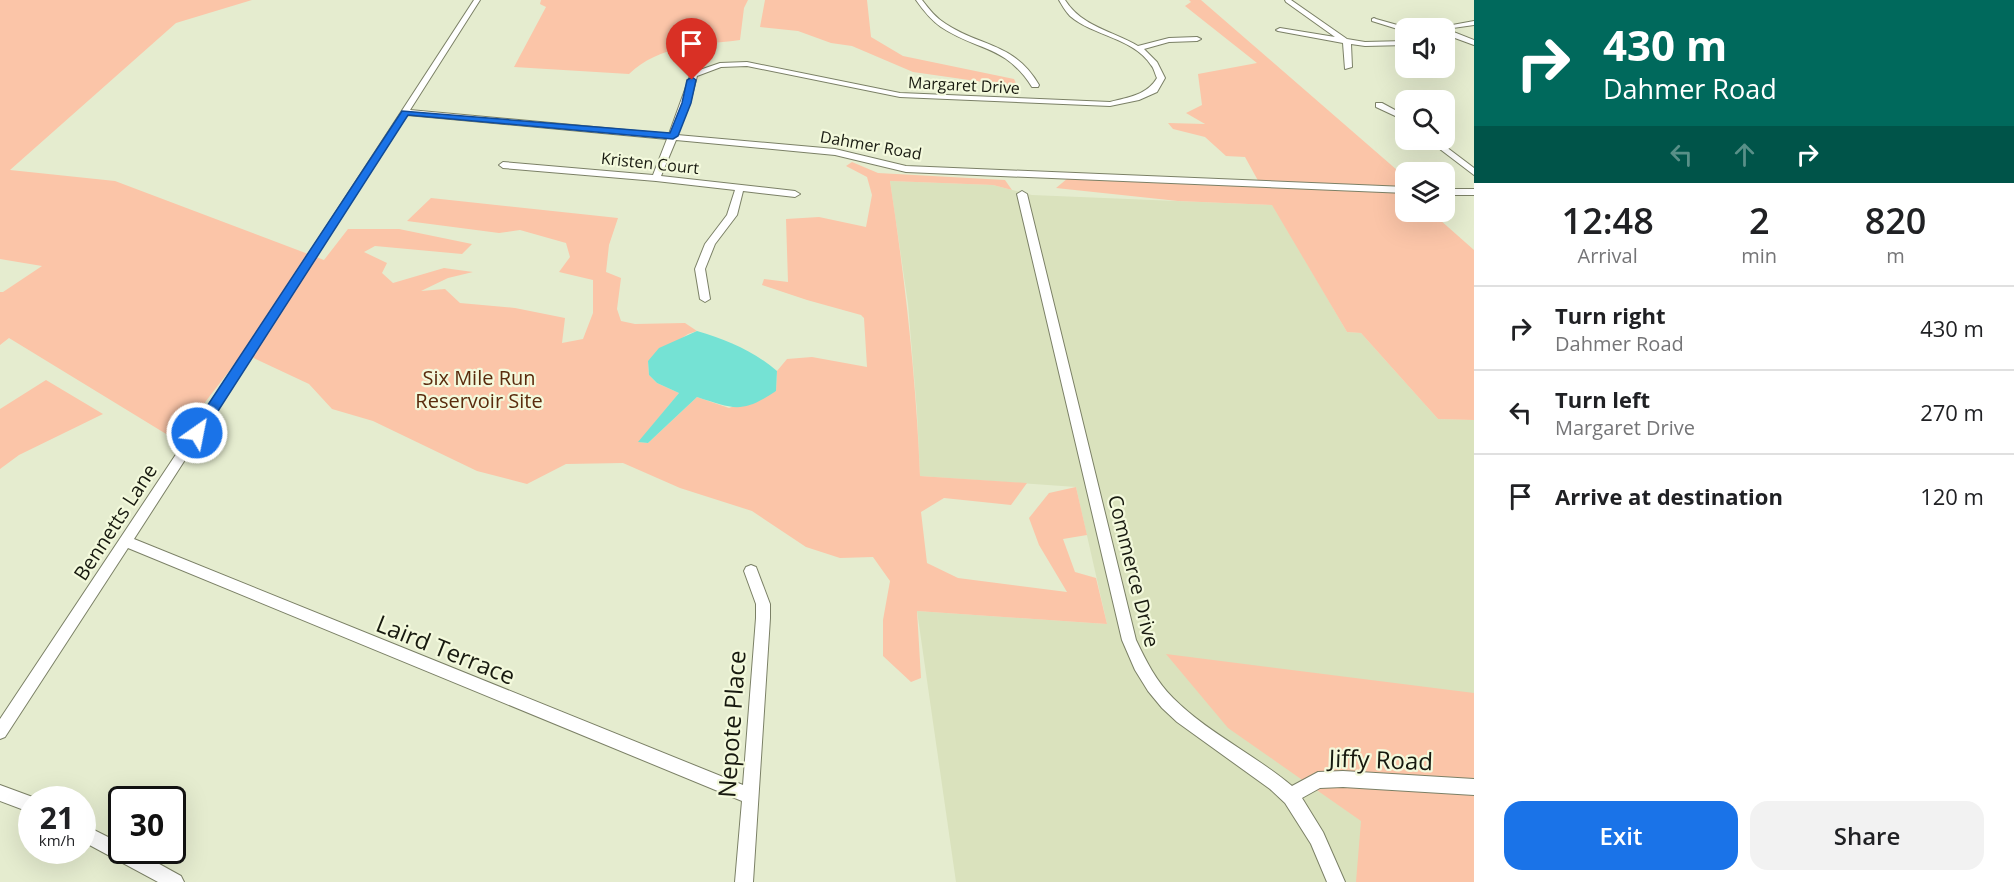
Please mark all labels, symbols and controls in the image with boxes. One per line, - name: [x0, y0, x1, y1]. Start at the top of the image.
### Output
- text: 430 m: [1603, 16, 1727, 73]
- pin: [666, 18, 717, 80]
- map controls: [1395, 18, 1455, 222]
- button: sound: [1395, 18, 1455, 78]
- icon: right: [1504, 24, 1582, 102]
- icon: arrive: [675, 27, 708, 60]
- text: Dahmer Road: [1603, 70, 1777, 107]
- street label: Margaret Drive: [908, 71, 1020, 99]
- button: search: [1395, 90, 1455, 150]
- street label: Dahmer Road: [818, 125, 924, 165]
- icon: left: [1665, 138, 1698, 171]
- icon: ahead: [1728, 138, 1761, 171]
- icon: right: [1791, 138, 1824, 171]
- street label: Kristen Court: [600, 147, 700, 179]
- button: layers: [1395, 162, 1455, 222]
- text: 12:48: [1562, 196, 1654, 245]
- text: 2: [1749, 196, 1770, 245]
- text: 820: [1865, 196, 1926, 245]
- text: Arrival: [1578, 242, 1638, 269]
- text: min: [1741, 242, 1777, 269]
- text: m: [1886, 242, 1905, 269]
- text: Turn right: [1555, 300, 1666, 330]
- icon: right: [1504, 312, 1537, 345]
- text: 430 m: [1920, 313, 1984, 343]
- text: Dahmer Road: [1555, 330, 1684, 357]
- park label: Six Mile Run Reservoir Site: [415, 364, 543, 414]
- text: Turn left: [1555, 384, 1650, 414]
- icon: left: [1504, 396, 1537, 429]
- text: 270 m: [1920, 397, 1984, 427]
- position arrow: [165, 401, 229, 465]
- text: Margaret Drive: [1555, 414, 1695, 441]
- street label: Bennetts Lane: [67, 458, 163, 586]
- icon: arrive: [1504, 480, 1537, 513]
- text: Arrive at destination: [1555, 481, 1783, 511]
- text: 120 m: [1920, 481, 1984, 511]
- street label: Commerce Drive: [1102, 492, 1166, 650]
- street label: Laird Terrace: [372, 606, 520, 692]
- street label: Nepote Place: [709, 649, 753, 799]
- street label: Jiffy Road: [1326, 741, 1434, 777]
- speed limit sign: 30: [108, 786, 186, 864]
- text: 21: [40, 797, 74, 838]
- button: Exit: [1504, 801, 1738, 870]
- button: Share: [1750, 801, 1984, 870]
- text: km/h: [39, 830, 75, 850]

